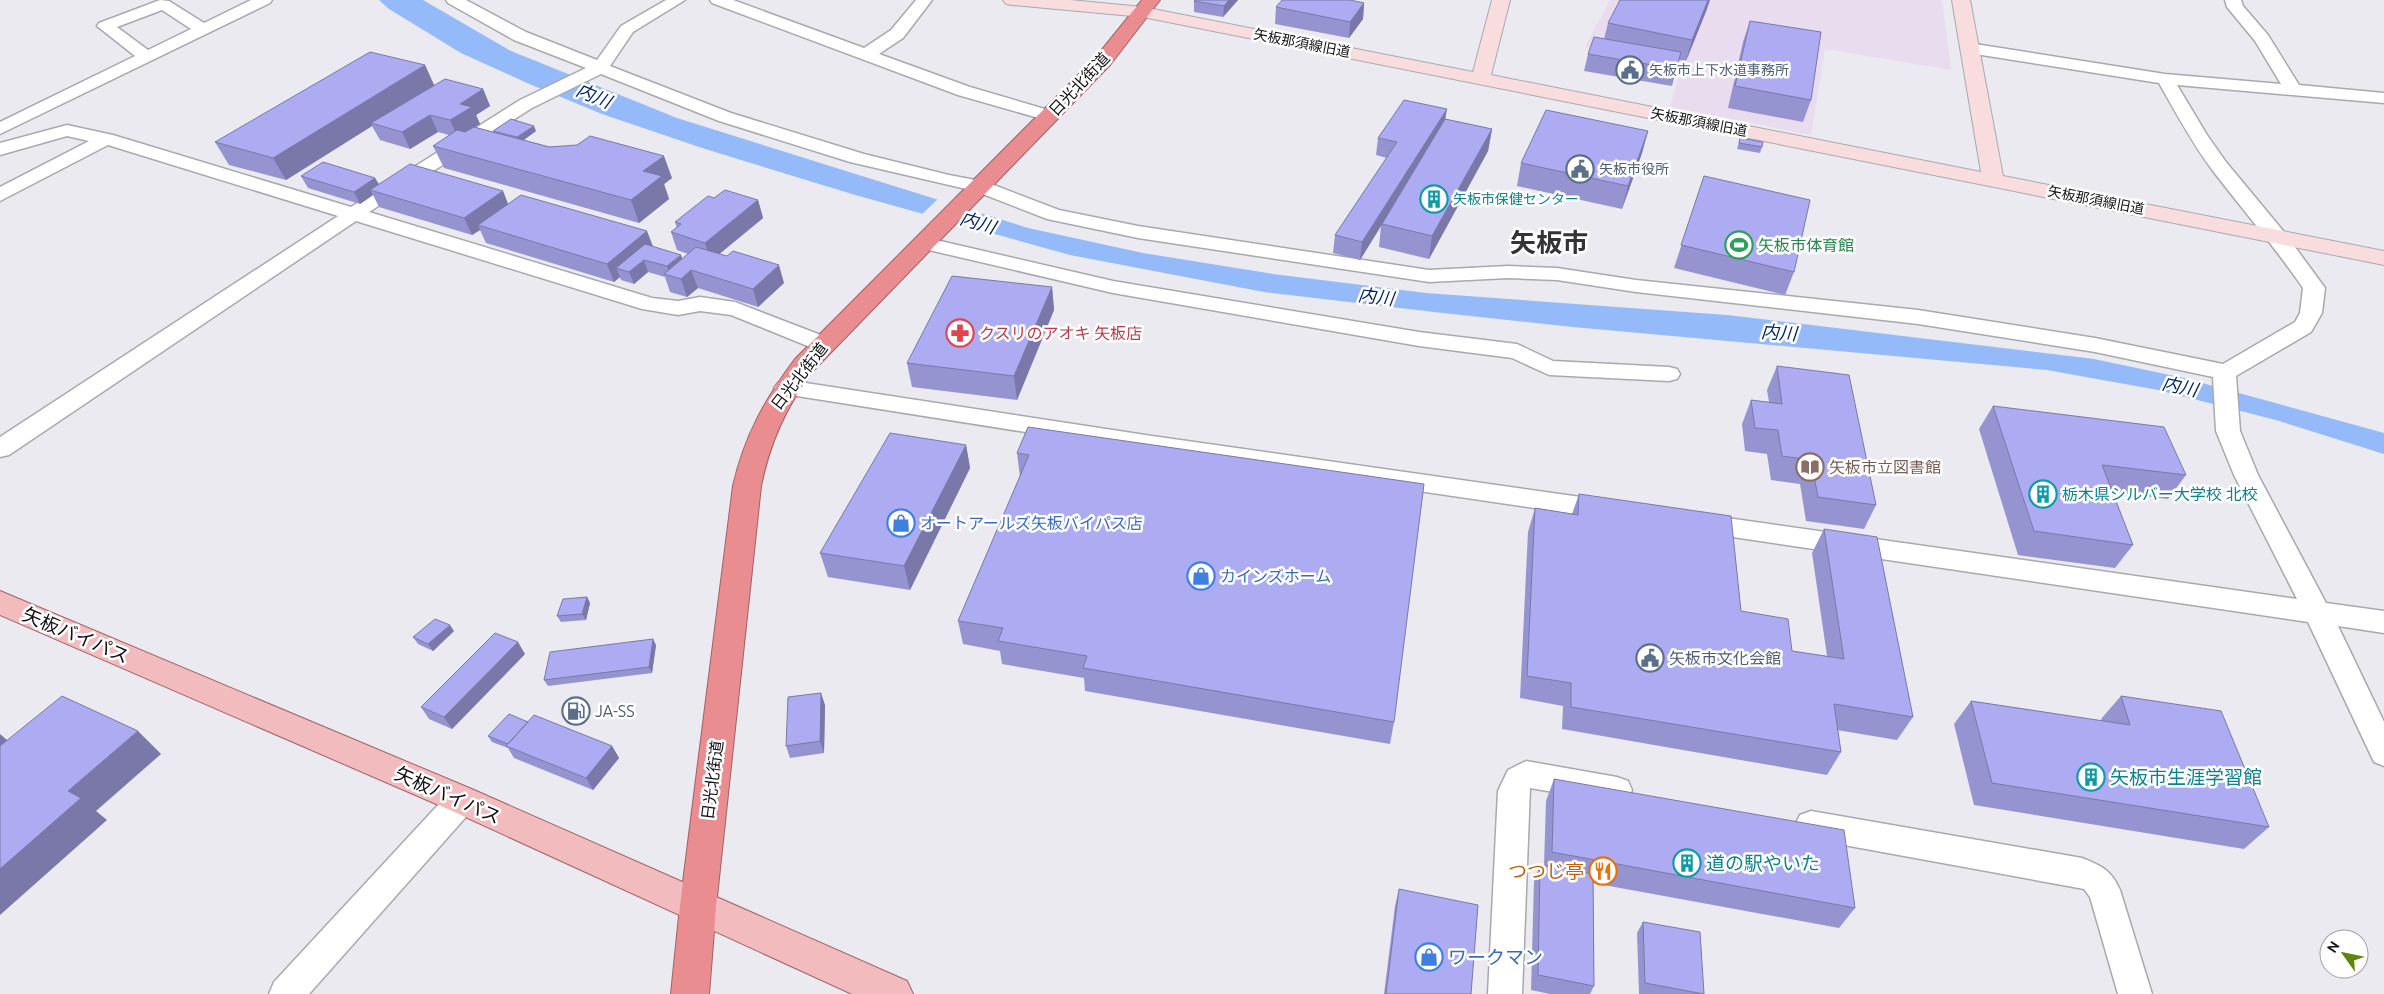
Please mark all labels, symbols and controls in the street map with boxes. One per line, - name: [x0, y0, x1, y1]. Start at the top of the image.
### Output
- street label: 矢板那須線旧道: [1252, 26, 1352, 60]
- street label: 日光北街道: [1045, 49, 1113, 119]
- public building icon: 矢板市上下水道事務所: [1615, 55, 1645, 85]
- place label: 矢板市上下水道事務所: [1649, 62, 1789, 78]
- water label: 内川: [574, 79, 616, 112]
- street label: 矢板那須線旧道: [1649, 105, 1749, 139]
- public building icon: 矢板市役所: [1565, 154, 1595, 184]
- place label: 矢板市役所: [1599, 161, 1669, 177]
- street label: 矢板那須線旧道: [2046, 183, 2146, 217]
- building icon: 矢板市保健センター: [1419, 184, 1449, 214]
- place label: 矢板市保健センター: [1453, 191, 1579, 207]
- water label: 内川: [958, 207, 1000, 237]
- district label: 矢板市: [1510, 228, 1588, 257]
- sports icon: 矢板市体育館: [1724, 230, 1754, 260]
- place label: 矢板市体育館: [1758, 236, 1854, 254]
- water label: 内川: [1357, 284, 1397, 308]
- pharmacy icon: クスリのアオキ 矢板店: [945, 318, 975, 348]
- water label: 内川: [1760, 321, 1800, 343]
- place label: クスリのアオキ 矢板店: [979, 324, 1142, 342]
- street label: 日光北街道: [767, 339, 831, 413]
- water label: 内川: [2160, 372, 2202, 400]
- library icon: 矢板市立図書館: [1795, 452, 1825, 482]
- place label: 矢板市立図書館: [1829, 458, 1941, 476]
- building icon: 栃木県シルバー大学校 北校: [2028, 479, 2058, 509]
- place label: 栃木県シルバー大学校 北校: [2062, 485, 2258, 503]
- shop icon: オートアールズ矢板バイパス店: [886, 508, 916, 538]
- place label: オートアールズ矢板バイパス店: [920, 514, 1143, 532]
- shop icon: カインズホーム: [1186, 561, 1216, 591]
- place label: カインズホーム: [1220, 567, 1331, 585]
- street label: 矢板バイパス: [19, 603, 133, 667]
- public building icon: 矢板市文化会館: [1635, 643, 1665, 673]
- place label: 矢板市文化会館: [1669, 649, 1781, 667]
- fuel station icon: JA-SS: [561, 696, 591, 726]
- place label: JA-SS: [595, 702, 635, 720]
- street label: 日光北街道: [698, 739, 726, 821]
- street label: 矢板バイパス: [392, 762, 504, 828]
- building icon: 矢板市生涯学習館: [2076, 762, 2106, 792]
- place label: 矢板市生涯学習館: [2110, 766, 2262, 788]
- building icon: 道の駅やいた: [1672, 848, 1702, 878]
- place label: 道の駅やいた: [1706, 852, 1820, 874]
- restaurant icon: つつじ亭: [1588, 856, 1618, 886]
- place label: つつじ亭: [1508, 860, 1584, 882]
- north arrow: [2319, 929, 2369, 979]
- text: N: [2324, 938, 2343, 956]
- shop icon: ワークマン: [1414, 942, 1444, 972]
- place label: ワークマン: [1448, 946, 1543, 968]

